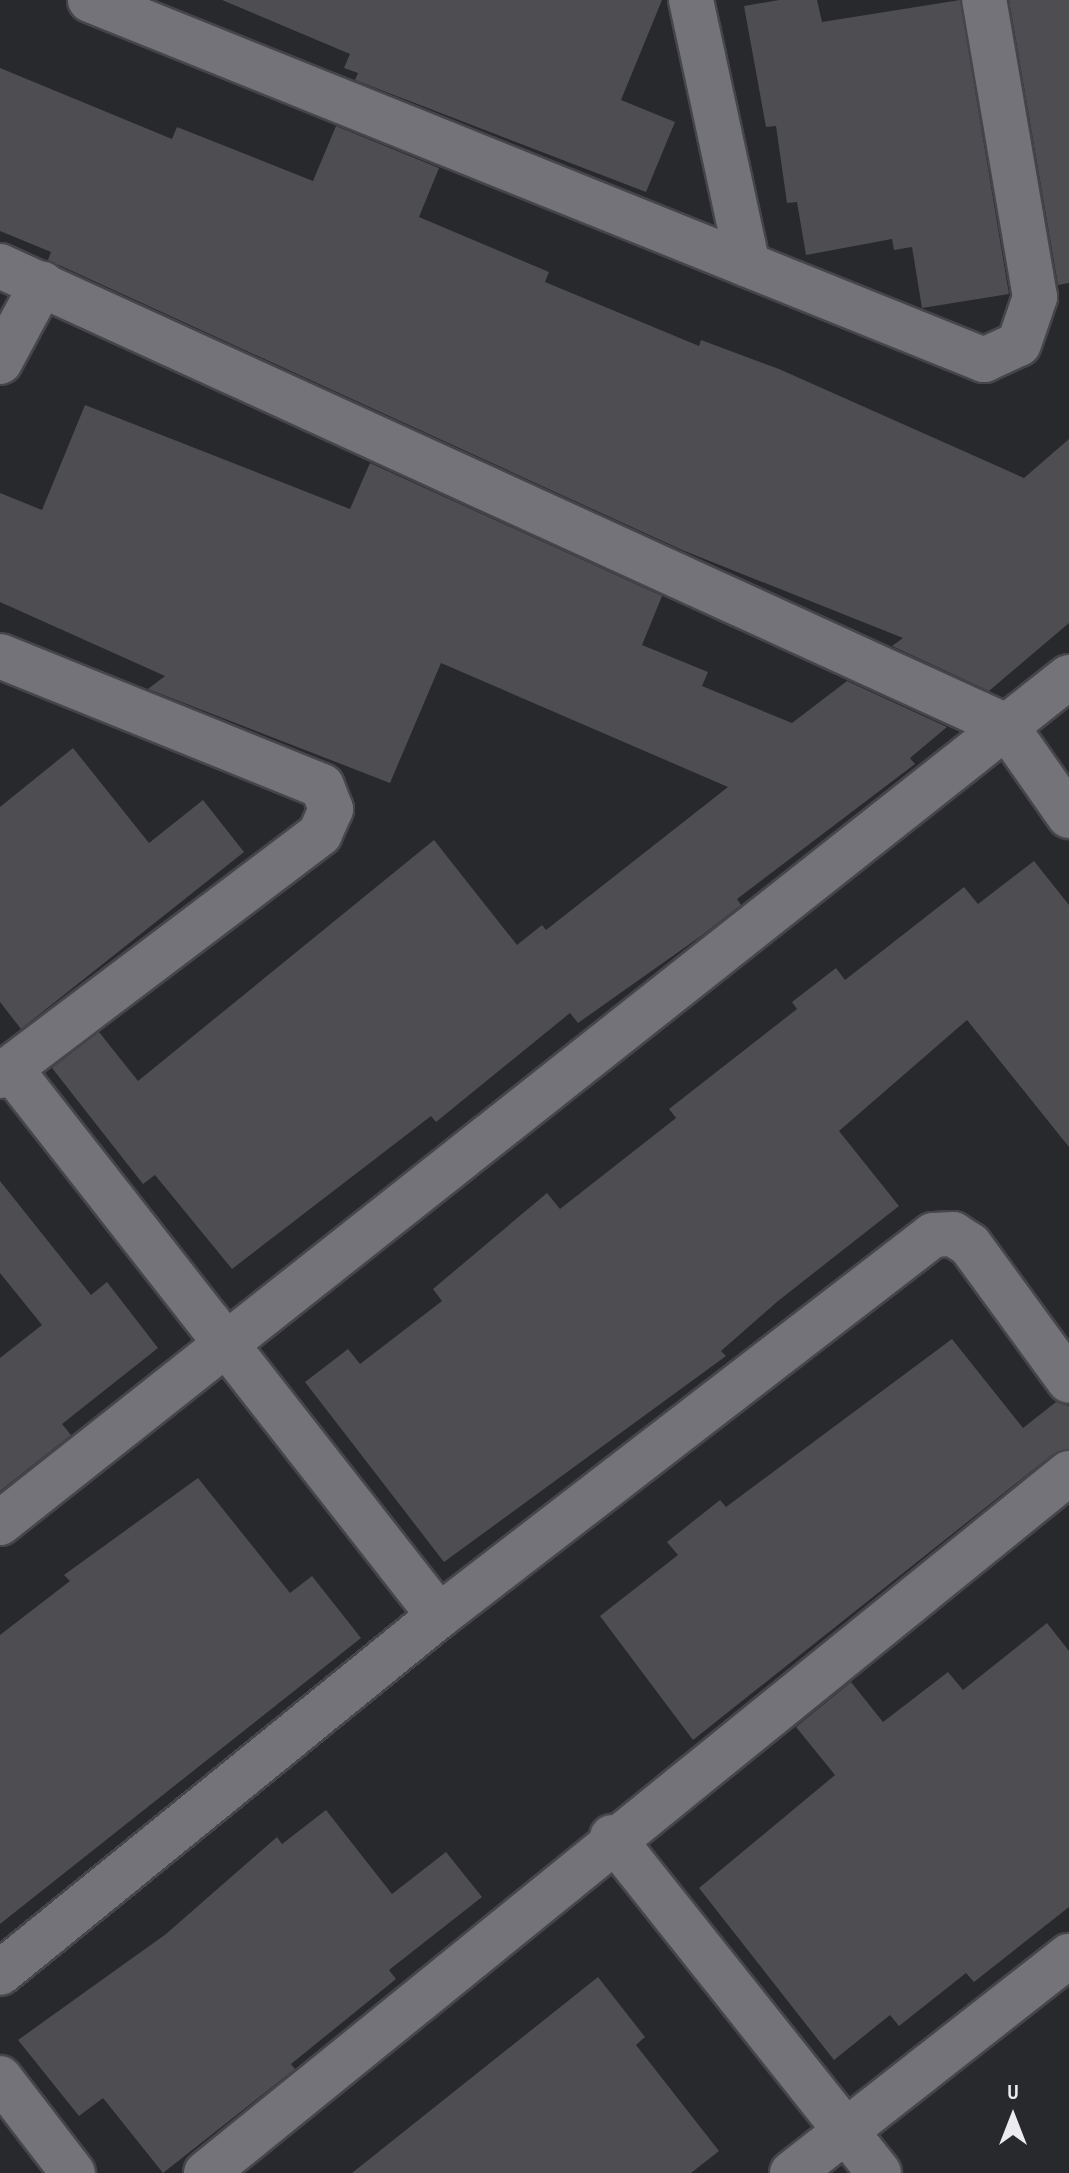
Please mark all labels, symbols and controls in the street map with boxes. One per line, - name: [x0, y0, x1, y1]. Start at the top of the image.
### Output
- north arrow: [973, 2077, 1053, 2157]
- text: U: [1007, 2079, 1019, 2106]

